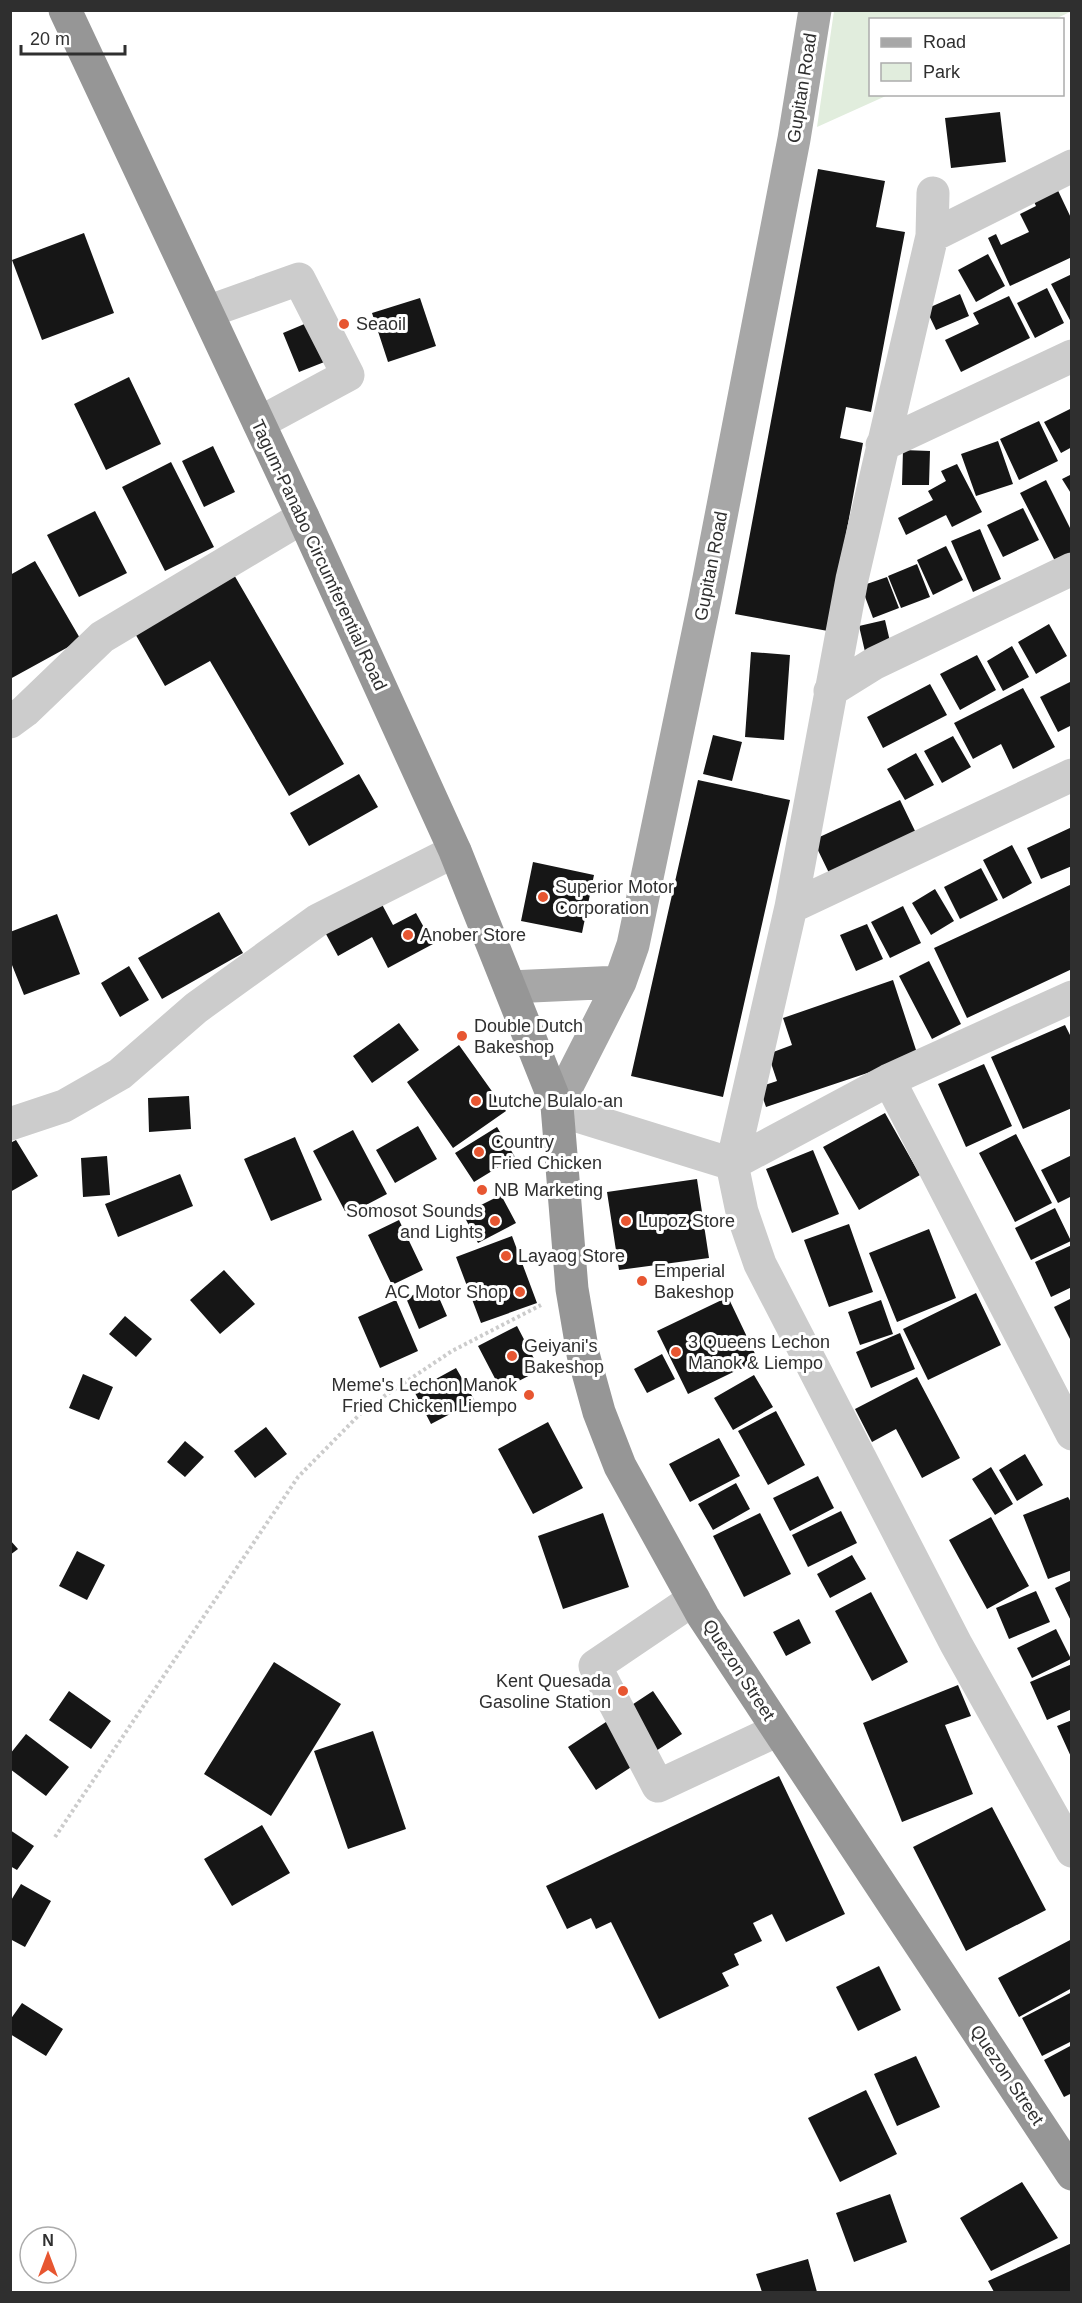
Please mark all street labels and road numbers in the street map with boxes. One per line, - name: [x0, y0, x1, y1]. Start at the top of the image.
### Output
- street label: Gupitan Road: [783, 32, 821, 144]
- street label: Tagum-Panabo Circumferential Road: [247, 417, 391, 693]
- street label: Gupitan Road: [691, 510, 731, 622]
- street label: Quezon Street: [699, 1616, 779, 1724]
- street label: Quezon Street: [966, 2021, 1048, 2129]

